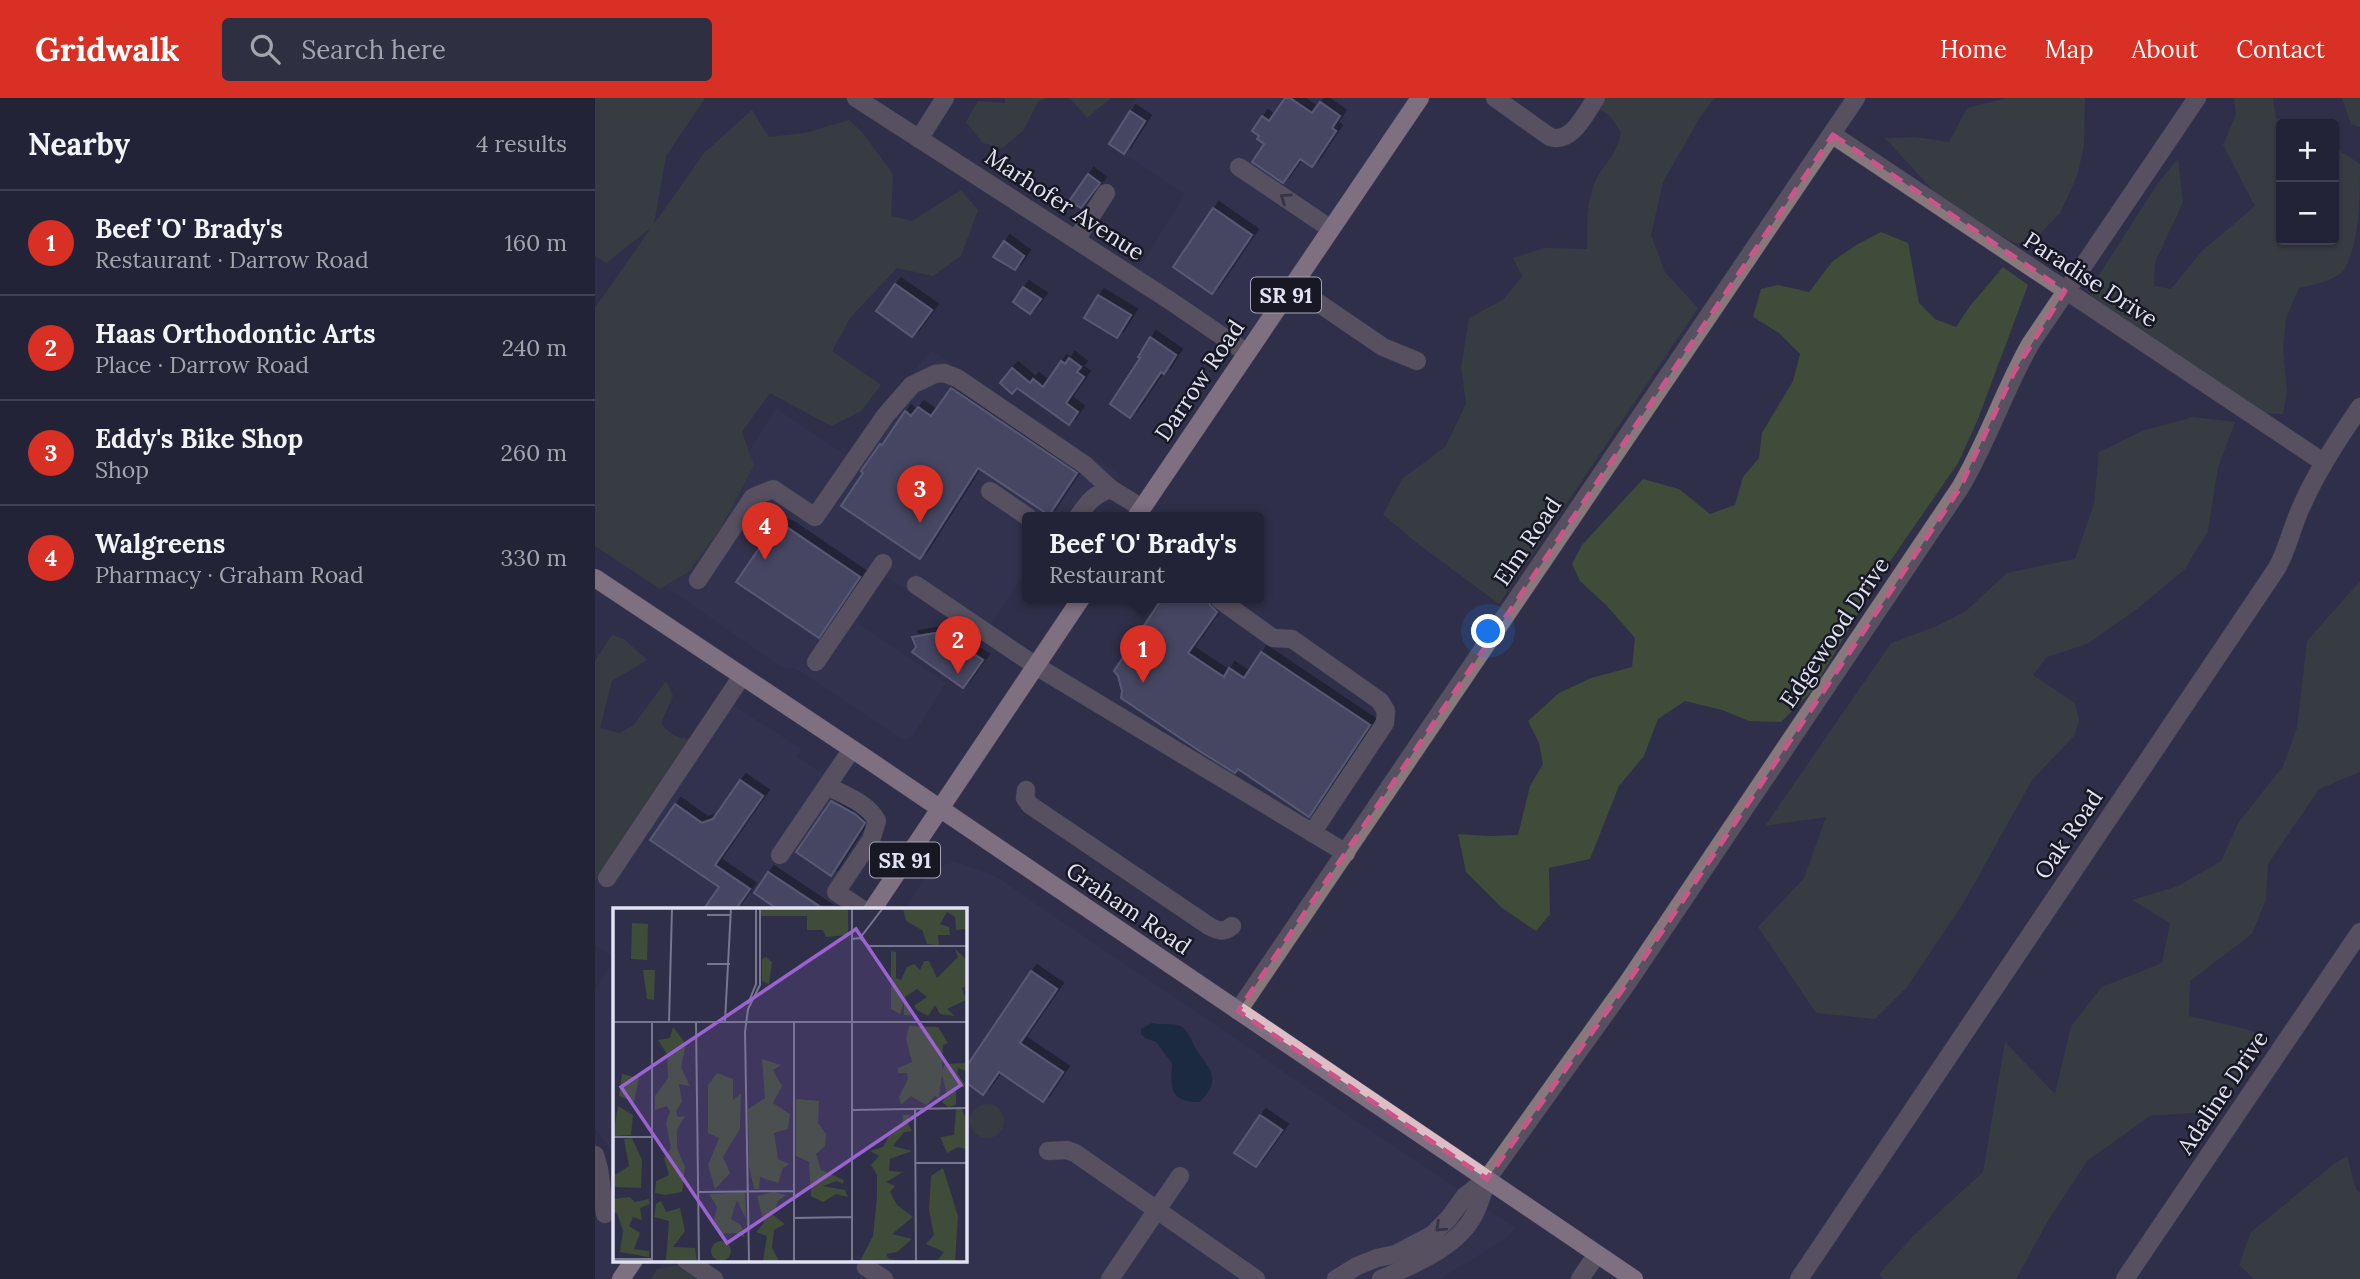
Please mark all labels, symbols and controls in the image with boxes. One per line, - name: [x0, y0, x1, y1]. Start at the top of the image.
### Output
- search box: [222, 18, 712, 81]
- text: Gridwalk: [35, 28, 180, 70]
- icon: search: [246, 30, 284, 68]
- text: Search here: [302, 33, 446, 66]
- text: Home: [1940, 34, 2007, 65]
- text: Map: [2045, 34, 2094, 65]
- text: About: [2132, 34, 2198, 65]
- text: Contact: [2236, 34, 2325, 65]
- map controls: [2276, 119, 2339, 245]
- button: +: [2276, 119, 2339, 182]
- text: Nearby: [28, 125, 130, 163]
- text: 4 results: [476, 129, 567, 158]
- street label: Marhofer Avenue: [980, 142, 1150, 266]
- button: −: [2276, 182, 2339, 245]
- one-way arrow: [1280, 194, 1293, 206]
- text: Beef 'O' Brady's: [95, 212, 283, 245]
- street label: Paradise Drive: [2018, 225, 2164, 333]
- text: 1: [46, 228, 56, 257]
- text: 160 m: [504, 228, 567, 257]
- text: Restaurant · Darrow Road: [95, 245, 369, 274]
- road number: SR 91: [1251, 278, 1321, 312]
- street label: Darrow Road: [1148, 314, 1250, 446]
- text: Haas Orthodontic Arts: [95, 317, 376, 350]
- text: 2: [45, 333, 57, 362]
- text: 240 m: [502, 333, 567, 362]
- text: Place · Darrow Road: [95, 350, 309, 379]
- text: Eddy's Bike Shop: [95, 422, 303, 455]
- text: 3: [45, 438, 57, 467]
- text: 260 m: [500, 438, 567, 467]
- text: Shop: [95, 455, 149, 484]
- pin: 3: [897, 465, 943, 523]
- street label: Elm Road: [1487, 491, 1567, 591]
- pin: 4: [742, 502, 788, 560]
- popup: [1022, 512, 1264, 603]
- text: Walgreens: [95, 527, 225, 560]
- text: Beef 'O' Brady's: [1049, 527, 1237, 560]
- text: 4: [45, 543, 57, 572]
- text: 330 m: [500, 543, 567, 572]
- street label: Edgewood Drive: [1773, 551, 1895, 713]
- text: Pharmacy · Graham Road: [95, 560, 364, 589]
- text: Restaurant: [1049, 560, 1165, 589]
- your location: [1471, 614, 1505, 648]
- pin: 2: [935, 616, 981, 674]
- pin: 1: [1120, 625, 1166, 683]
- street label: Oak Road: [2027, 783, 2109, 884]
- road number: SR 91: [870, 842, 940, 878]
- street label: Graham Road: [1061, 855, 1197, 961]
- inset map: [613, 908, 966, 1262]
- street label: Adaline Drive: [2170, 1025, 2274, 1160]
- one-way arrow: [1435, 1219, 1448, 1231]

